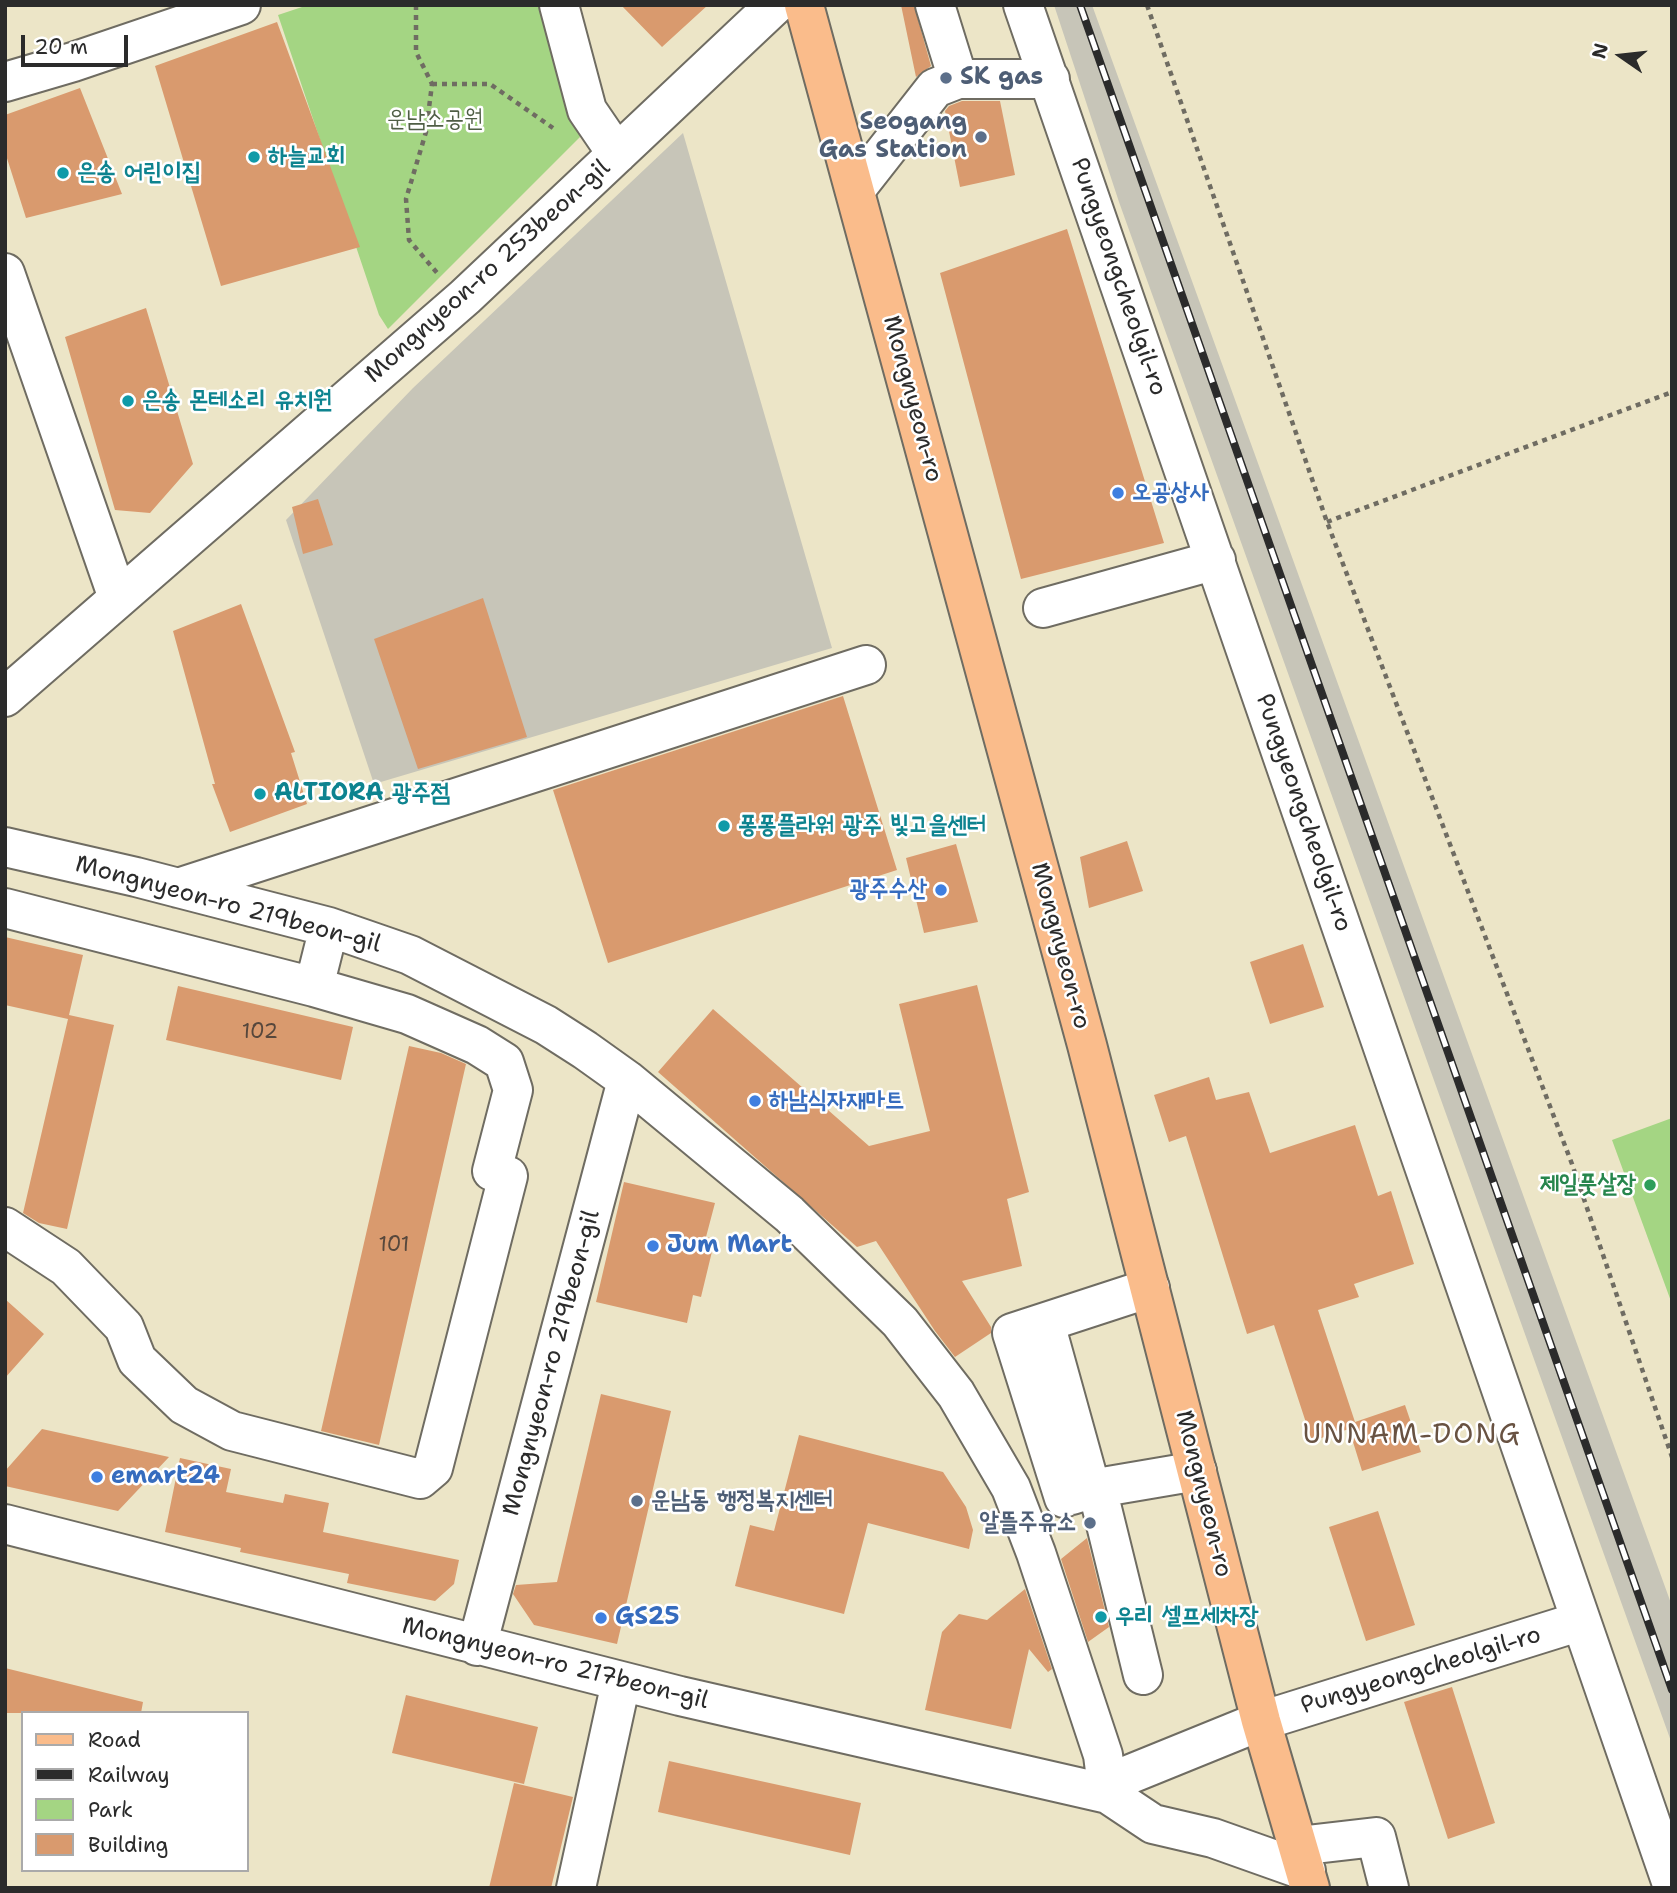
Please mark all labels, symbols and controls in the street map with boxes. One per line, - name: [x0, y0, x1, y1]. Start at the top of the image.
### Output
- scale bar: [24, 21, 131, 65]
- north arrow: [1586, 21, 1656, 91]
- text: 20 m: [34, 33, 88, 61]
- text: N: [1586, 40, 1614, 61]
- place label: SK gas: [960, 64, 1043, 92]
- marker: SK gas: [938, 70, 954, 86]
- park label: 운남소공원: [387, 106, 483, 134]
- place label: Seogang Gas Station: [819, 109, 967, 165]
- marker: Seogang Gas Station: [973, 129, 989, 145]
- place label: 하늘교회: [268, 143, 345, 171]
- marker: 하늘교회: [246, 149, 262, 165]
- street label: Mongnyeon-ro 253beon-gil: [359, 154, 617, 390]
- street label: Pungyeongcheolgil-ro: [1064, 154, 1172, 400]
- place label: 은송 어린이집: [77, 159, 201, 187]
- marker: 은송 어린이집: [55, 165, 71, 181]
- street label: Mongnyeon-ro: [876, 313, 948, 485]
- place label: 은송 몬테소리 유치원: [142, 387, 332, 415]
- marker: 은송 몬테소리 유치원: [120, 393, 136, 409]
- place label: 오공상사: [1132, 479, 1209, 507]
- marker: 오공상사: [1110, 485, 1126, 501]
- street label: Pungyeongcheolgil-ro: [1249, 690, 1357, 936]
- place label: ALTIORA 광주점: [274, 780, 450, 808]
- marker: ALTIORA 광주점: [252, 786, 268, 802]
- place label: 퐁퐁플라워 광주 빛고을센터: [738, 812, 986, 840]
- marker: 퐁퐁플라워 광주 빛고을센터: [716, 818, 732, 834]
- street label: Mongnyeon-ro 219beon-gil: [72, 850, 384, 960]
- street label: Mongnyeon-ro: [1024, 860, 1096, 1032]
- place label: 광주수산: [850, 876, 927, 904]
- marker: 광주수산: [933, 882, 949, 898]
- house number: 102: [242, 1020, 278, 1046]
- place label: 하남식자재마트: [769, 1087, 904, 1115]
- marker: 하남식자재마트: [747, 1093, 763, 1109]
- place label: 제일풋살장: [1539, 1171, 1636, 1199]
- marker: 제일풋살장: [1642, 1177, 1658, 1193]
- street label: Mongnyeon-ro 219beon-gil: [497, 1207, 607, 1519]
- place label: Jum Mart: [667, 1232, 792, 1260]
- house number: 101: [378, 1233, 410, 1259]
- marker: Jum Mart: [645, 1238, 661, 1254]
- street label: Mongnyeon-ro: [1168, 1408, 1238, 1580]
- district label: UNNAM-DONG: [1304, 1419, 1520, 1453]
- place label: emart24: [111, 1463, 220, 1491]
- marker: emart24: [89, 1469, 105, 1485]
- place label: 운남동 행정복지센터: [651, 1487, 833, 1515]
- marker: 운남동 행정복지센터: [629, 1493, 645, 1509]
- place label: 알뜰주유소: [979, 1509, 1076, 1537]
- marker: 알뜰주유소: [1082, 1515, 1098, 1531]
- place label: 우리 셀프세차장: [1115, 1603, 1258, 1631]
- place label: GS25: [615, 1604, 679, 1632]
- marker: 우리 셀프세차장: [1093, 1609, 1109, 1625]
- marker: GS25: [593, 1610, 609, 1626]
- street label: Mongnyeon-ro 217beon-gil: [399, 1612, 711, 1716]
- street label: Pungyeongcheolgil-ro: [1297, 1621, 1545, 1721]
- legend: [21, 1711, 248, 1872]
- text: Road: [88, 1726, 141, 1754]
- text: Railway: [88, 1761, 170, 1789]
- text: Park: [88, 1796, 133, 1824]
- text: Building: [88, 1831, 168, 1859]

